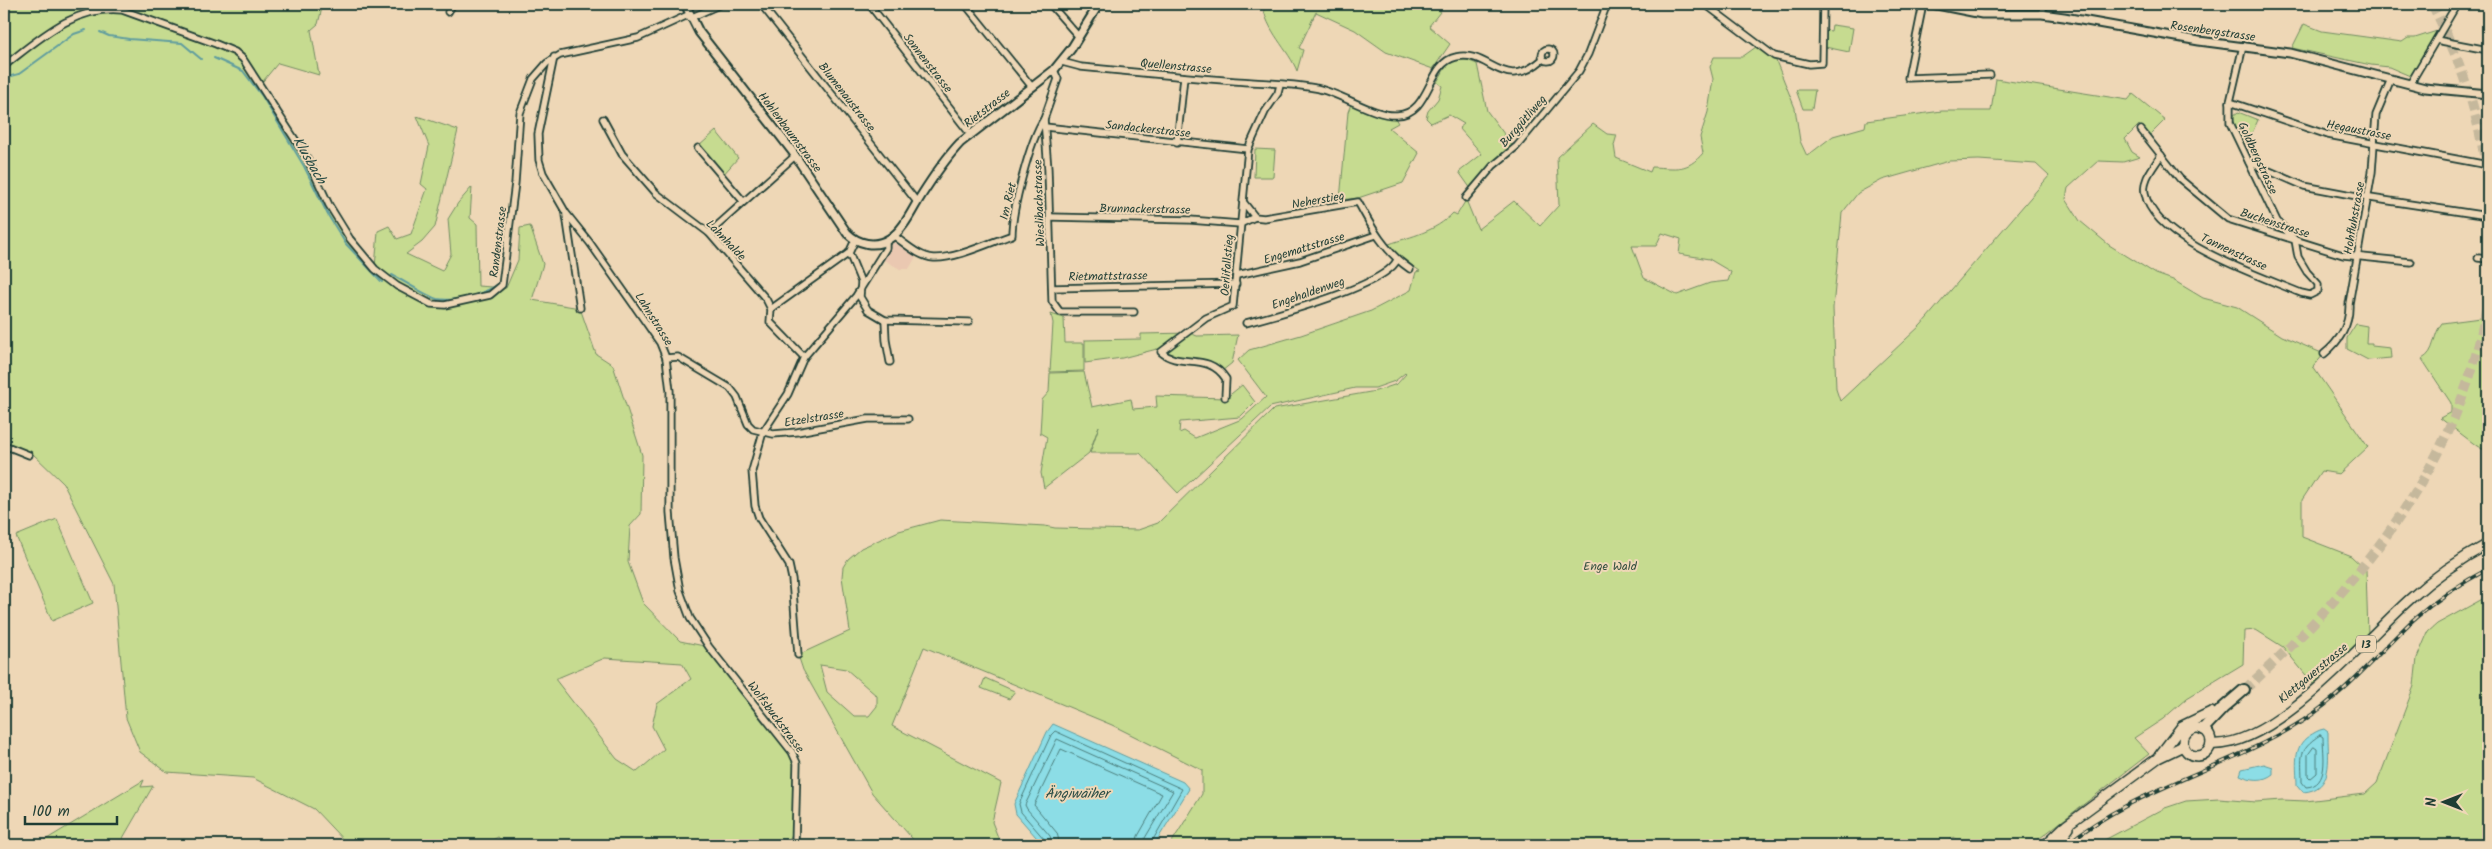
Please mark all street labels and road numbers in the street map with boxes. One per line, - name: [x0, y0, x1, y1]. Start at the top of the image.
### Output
- street label: Rosenbergstrasse: [2169, 16, 2257, 47]
- street label: Sonnenstrasse: [898, 29, 957, 98]
- street label: Quellenstrasse: [1139, 54, 1213, 79]
- street label: Blumenaustrasse: [813, 58, 880, 137]
- street label: Rietstrasse: [960, 84, 1015, 133]
- street label: Hohlenbaumstrasse: [753, 88, 827, 177]
- street label: Burggütliweg: [1495, 91, 1552, 152]
- street label: Hegaustrasse: [2325, 115, 2393, 146]
- street label: Sandackerstrasse: [1105, 116, 1192, 143]
- street label: Goldbergstrasse: [2232, 119, 2283, 198]
- street label: Wieslibachstrasse: [1028, 158, 1051, 247]
- street label: Im Riet: [995, 180, 1022, 222]
- street label: Hohfluhstrasse: [2339, 180, 2370, 256]
- street label: Neherstieg: [1290, 186, 1346, 214]
- street label: Brunnackerstrasse: [1099, 199, 1191, 220]
- street label: Buchenstrasse: [2238, 203, 2313, 244]
- street label: Randenstrasse: [485, 205, 512, 279]
- street label: Lahnhalde: [701, 215, 751, 266]
- street label: Engemattstrasse: [1261, 227, 1348, 270]
- street label: Tannenstrasse: [2197, 229, 2271, 276]
- street label: Oerlifallstieg: [1216, 233, 1239, 297]
- street label: Rietmattstrasse: [1068, 266, 1148, 287]
- street label: Engehaldenweg: [1269, 272, 1348, 315]
- street label: Lahnstrasse: [630, 289, 678, 350]
- street label: Etzelstrasse: [783, 404, 846, 433]
- road number: 13: [2356, 636, 2376, 652]
- street label: Klettgauerstrasse: [2274, 638, 2353, 708]
- street label: Wolfsbuckstrasse: [742, 677, 809, 758]

